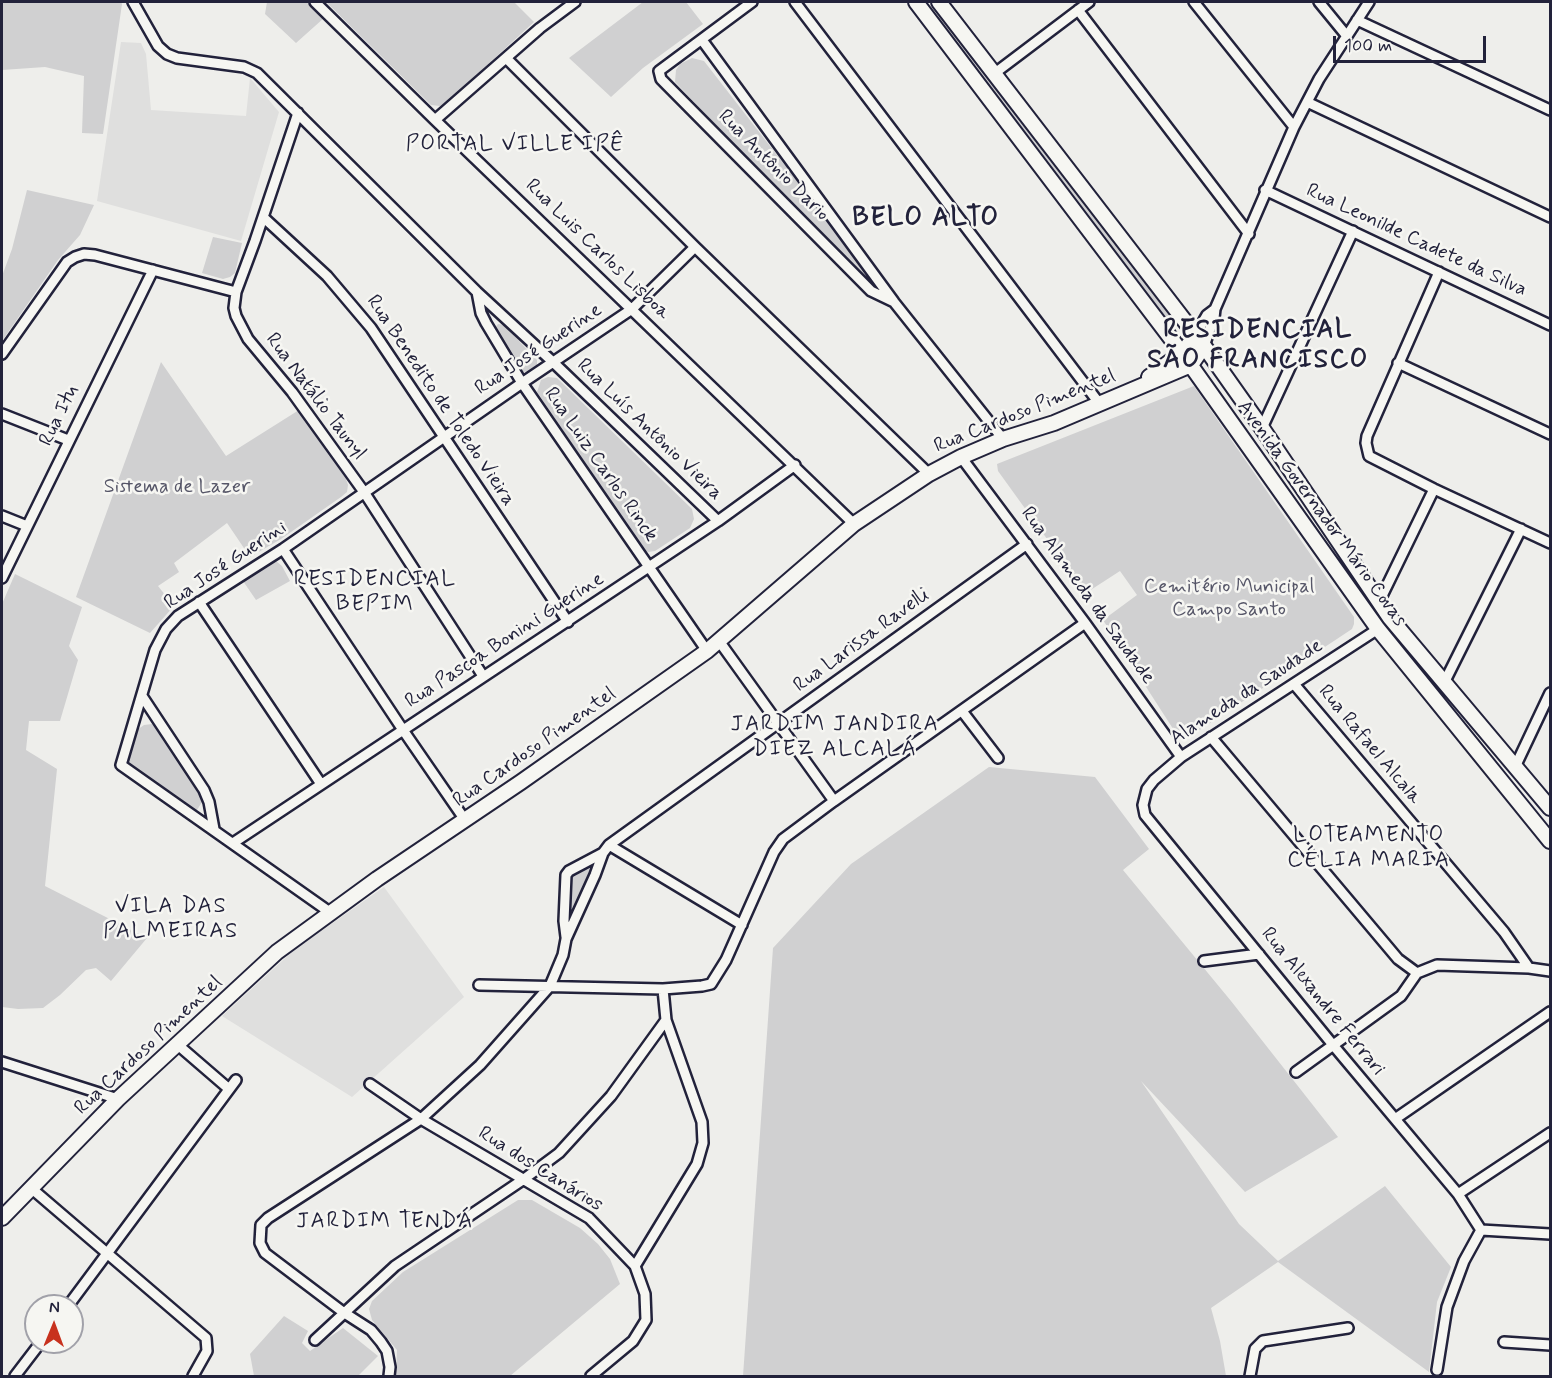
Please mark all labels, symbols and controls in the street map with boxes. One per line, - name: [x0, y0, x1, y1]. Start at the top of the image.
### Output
- scale bar: [1336, 24, 1489, 62]
- text: 100 m: [1344, 34, 1392, 58]
- street label: Rua Antônio Dario: [712, 105, 834, 227]
- district label: PORTAL VILLE IPÊ: [405, 132, 625, 158]
- street label: Rua Luis Carlos Lisboa: [520, 175, 674, 325]
- street label: Rua Leonilde Cadete da Silva: [1302, 179, 1530, 303]
- district label: BELO ALTO: [852, 204, 1000, 236]
- street label: Rua Benedito de Toledo Vieira: [360, 291, 520, 511]
- street label: Rua José Guerine: [471, 299, 607, 401]
- district label: RESIDENCIAL SÃO FRANCISCO: [1149, 316, 1367, 378]
- street label: Rua Natálio Taunyl: [259, 329, 371, 465]
- street label: Rua Luís Antônio Vieira: [571, 354, 727, 506]
- street label: Rua Cardoso Pimentel: [931, 365, 1119, 459]
- street label: Rua Itu: [35, 381, 85, 451]
- street label: Rua Luiz Carlos Rinck: [538, 383, 662, 547]
- street label: Avenida Governador Mário Covas: [1231, 396, 1411, 632]
- park label: Sistema de Lazer: [104, 476, 250, 500]
- street label: Rua Alameda da Saudade: [1015, 503, 1159, 689]
- street label: Rua José Guerini: [160, 516, 292, 616]
- district label: RESIDENCIAL BEPIM: [295, 567, 455, 618]
- street label: Rua Pascoa Bonini Guerine: [401, 568, 609, 714]
- park label: Cemitério Municipal Campo Santo: [1144, 576, 1314, 623]
- street label: Rua Larissa Ravelli: [789, 584, 935, 698]
- street label: Alameda da Saudade: [1166, 635, 1328, 751]
- street label: Rua Rafael Alcala: [1312, 681, 1426, 809]
- street label: Rua Cardoso Pimentel: [449, 683, 621, 813]
- district label: JARDIM JANDIRA DIEZ ALCALÁ: [729, 712, 941, 764]
- district label: LOTEAMENTO CÉLIA MARIA: [1287, 823, 1451, 874]
- district label: VILA DAS PALMEIRAS: [107, 894, 235, 945]
- street label: Rua Alexandre Ferrari: [1255, 923, 1389, 1081]
- street label: Rua Cardoso Pimentel: [70, 971, 228, 1121]
- street label: Rua dos Canários: [473, 1122, 607, 1218]
- district label: JARDIM TENDÁ: [295, 1209, 475, 1235]
- north arrow: [24, 1294, 84, 1354]
- text: N: [49, 1297, 60, 1318]

